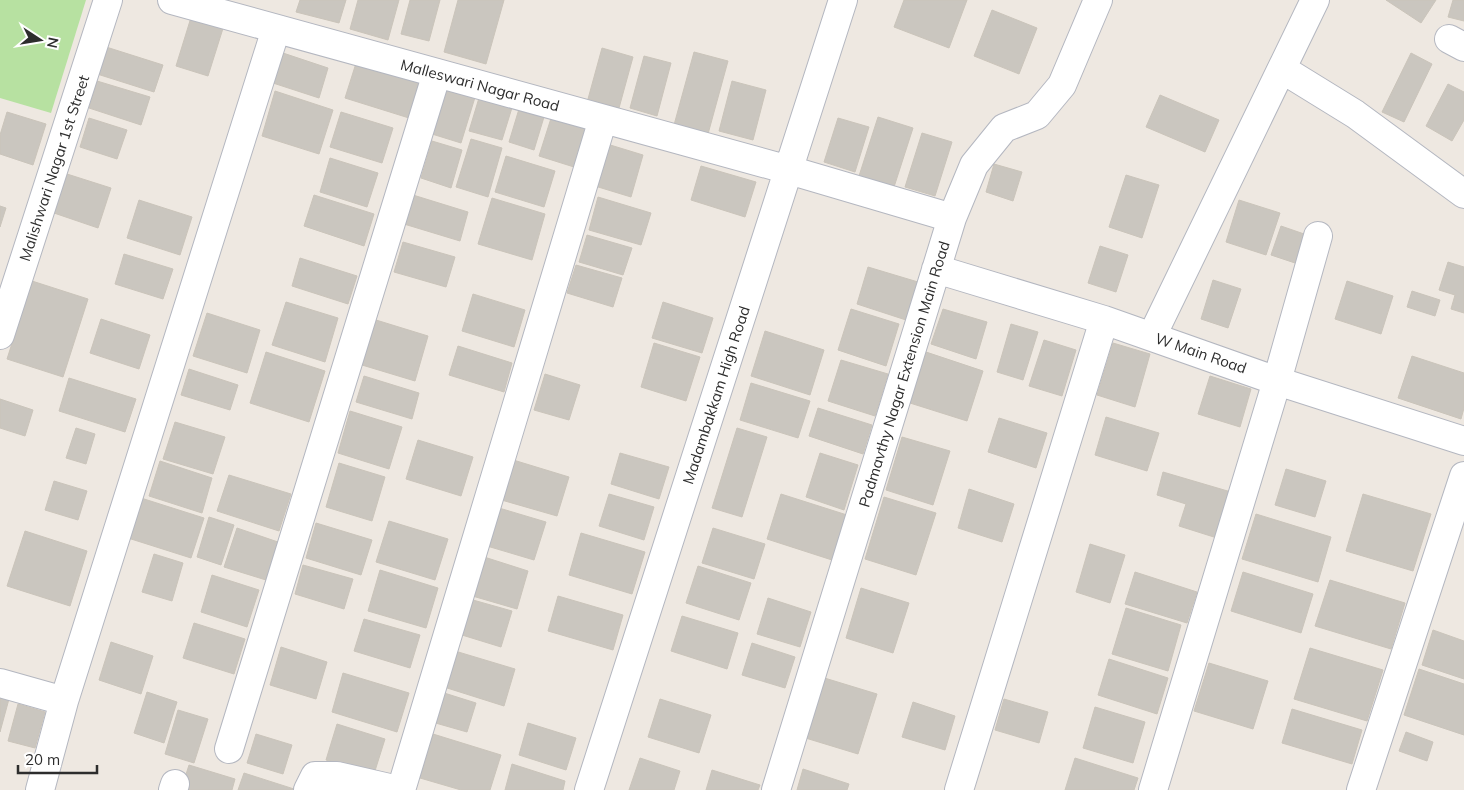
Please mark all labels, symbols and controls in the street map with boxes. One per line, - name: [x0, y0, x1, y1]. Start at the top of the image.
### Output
- north arrow: [15, 15, 65, 65]
- text: N: [43, 36, 63, 50]
- street label: Malleswari Nagar Road: [398, 55, 562, 115]
- street label: Malishwari Nagar 1st Street: [15, 73, 93, 263]
- street label: Padmavthy Nagar Extension Main Road: [854, 239, 954, 509]
- street label: Madambakkam High Road: [678, 304, 754, 486]
- street label: W Main Road: [1153, 328, 1249, 378]
- scale bar: [18, 742, 96, 774]
- text: 20 m: [25, 750, 60, 769]

